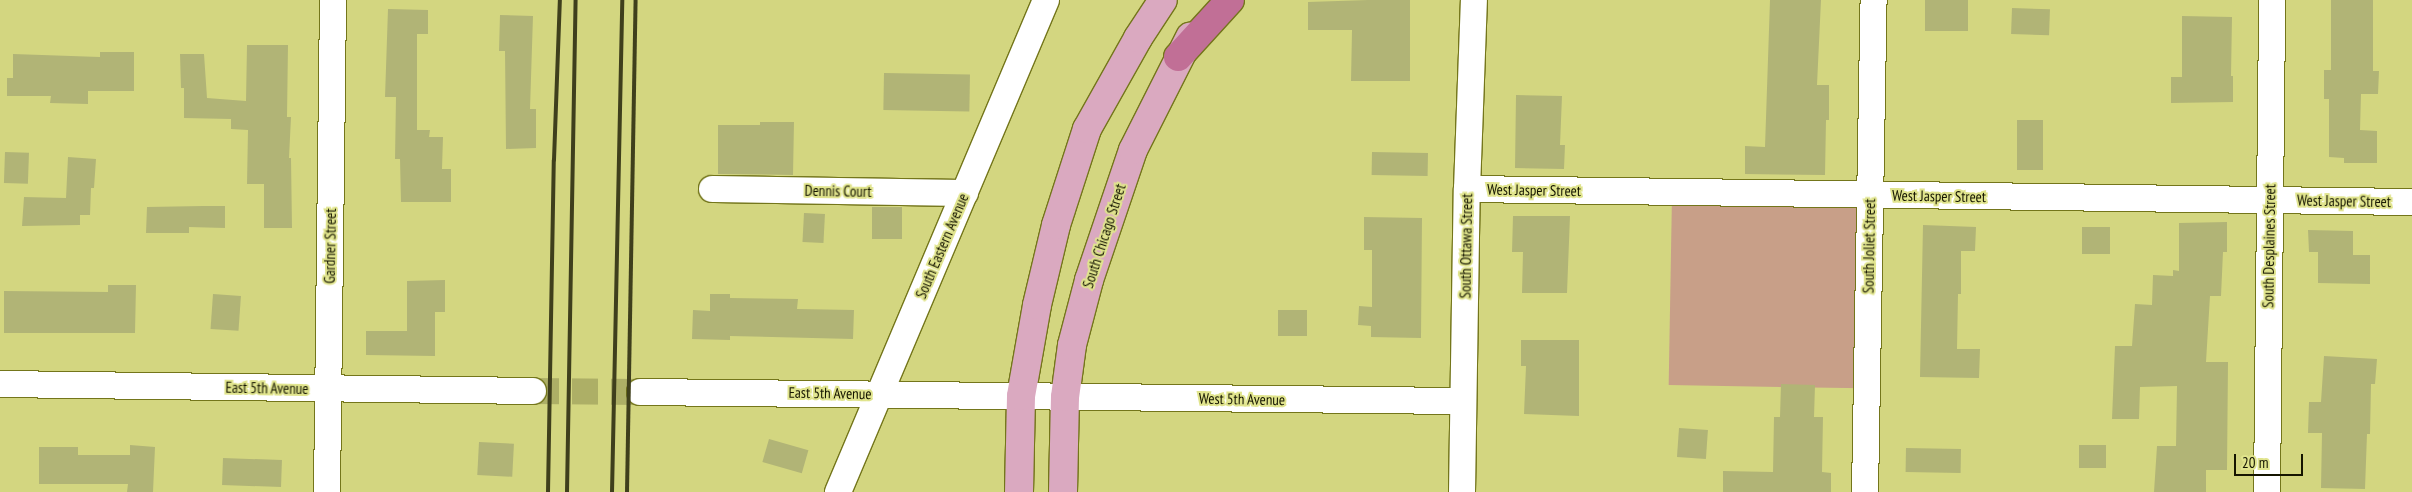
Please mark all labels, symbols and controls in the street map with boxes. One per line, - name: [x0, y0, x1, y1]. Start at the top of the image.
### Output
- street label: West Jasper Street: [1487, 180, 1581, 200]
- street label: Dennis Court: [804, 181, 872, 201]
- street label: South Chicago Street: [1079, 182, 1129, 290]
- street label: South Desplaines Street: [2259, 184, 2279, 308]
- street label: West Jasper Street: [1892, 186, 1986, 206]
- street label: South Eastern Avenue: [912, 191, 972, 301]
- street label: West Jasper Street: [2297, 191, 2391, 211]
- street label: South Ottawa Street: [1456, 193, 1476, 299]
- street label: South Joliet Street: [1859, 198, 1879, 294]
- street label: Gardner Street: [320, 208, 340, 284]
- street label: East 5th Avenue: [225, 378, 309, 398]
- street label: East 5th Avenue: [788, 383, 872, 403]
- street label: West 5th Avenue: [1198, 389, 1286, 409]
- scale bar: [2237, 444, 2306, 476]
- text: 20 m: [2242, 453, 2268, 472]

